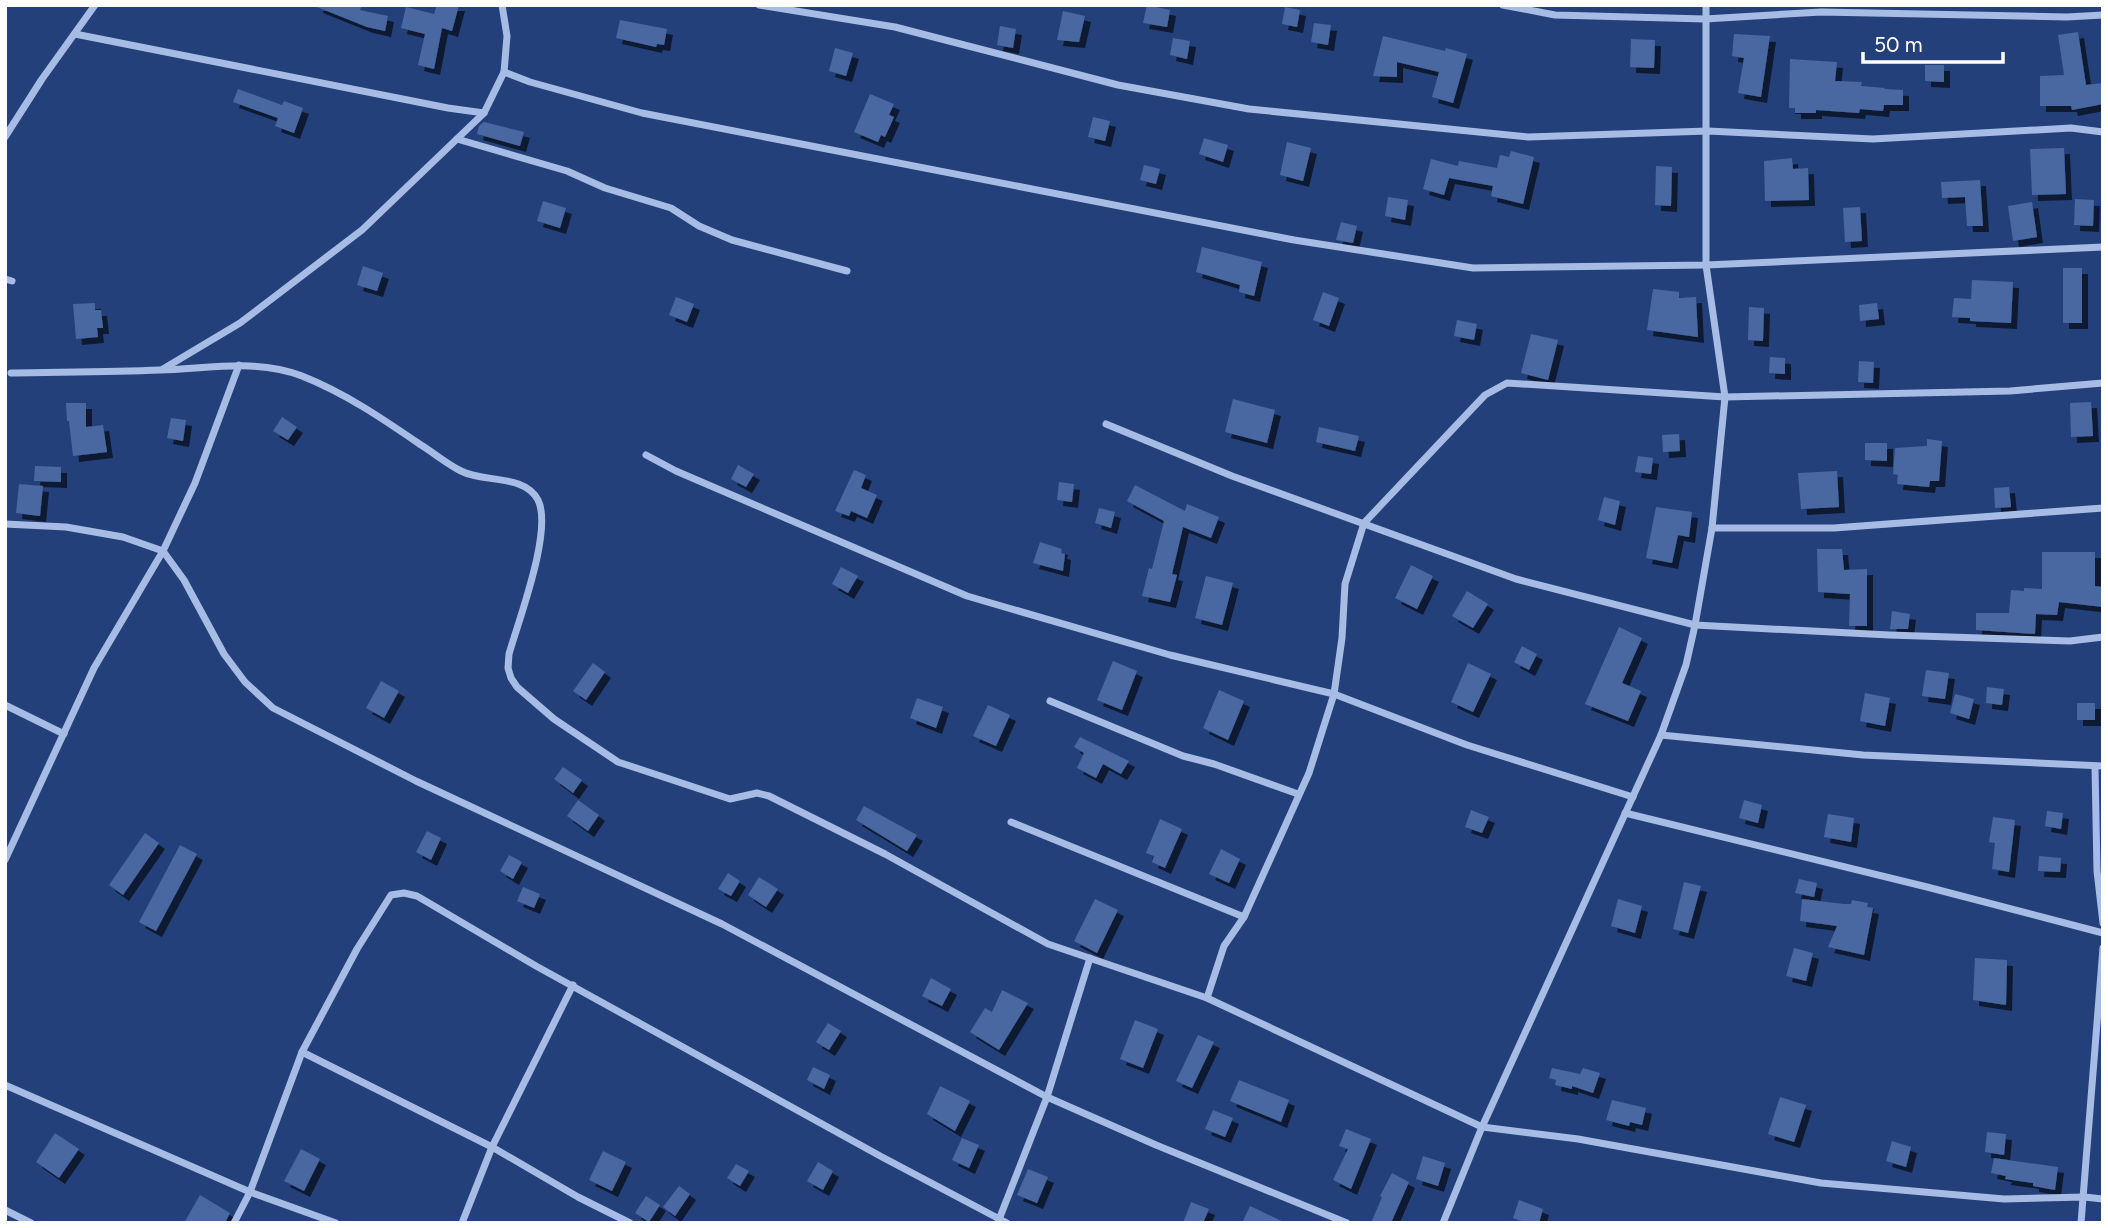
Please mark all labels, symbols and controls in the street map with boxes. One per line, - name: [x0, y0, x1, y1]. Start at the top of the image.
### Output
- scale bar: [1863, 21, 2003, 65]
- text: 50 m: [1874, 32, 1923, 57]

